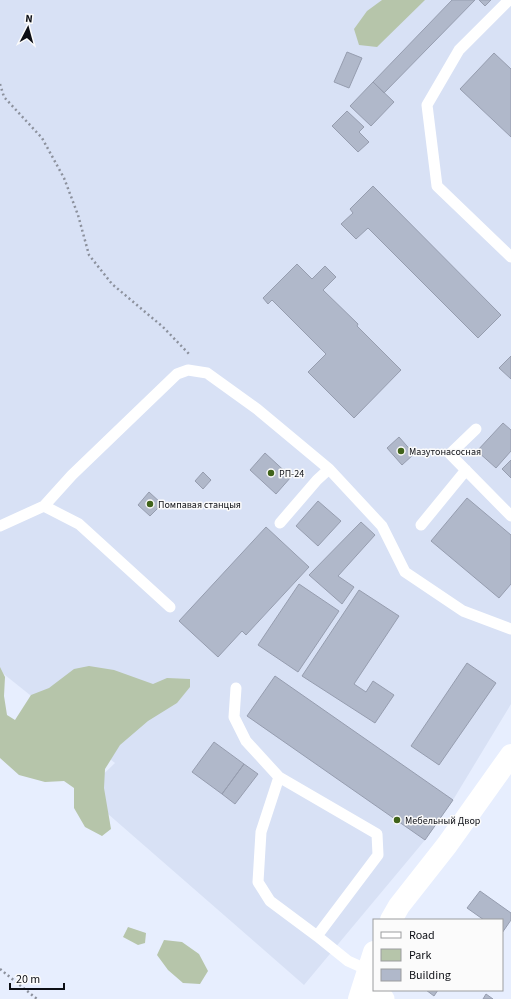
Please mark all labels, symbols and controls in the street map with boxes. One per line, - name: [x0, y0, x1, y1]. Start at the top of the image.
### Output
- north arrow: [8, 8, 48, 48]
- text: N: [25, 11, 33, 26]
- place label: Мазутонасосная: [409, 445, 481, 459]
- marker: Мазутонасосная: [396, 446, 406, 456]
- place label: РП-24: [279, 467, 304, 481]
- marker: РП-24: [266, 468, 276, 478]
- place label: Помпавая станцыя: [158, 498, 241, 512]
- marker: Помпавая станцыя: [145, 499, 155, 509]
- place label: Мебельный Двор: [405, 814, 481, 828]
- marker: Мебельный Двор: [392, 815, 402, 825]
- legend: [373, 919, 503, 991]
- text: Road: [409, 927, 435, 944]
- text: Park: [409, 947, 431, 964]
- scale bar: [10, 965, 64, 991]
- text: Building: [409, 967, 451, 984]
- text: 20 m: [16, 971, 40, 988]

